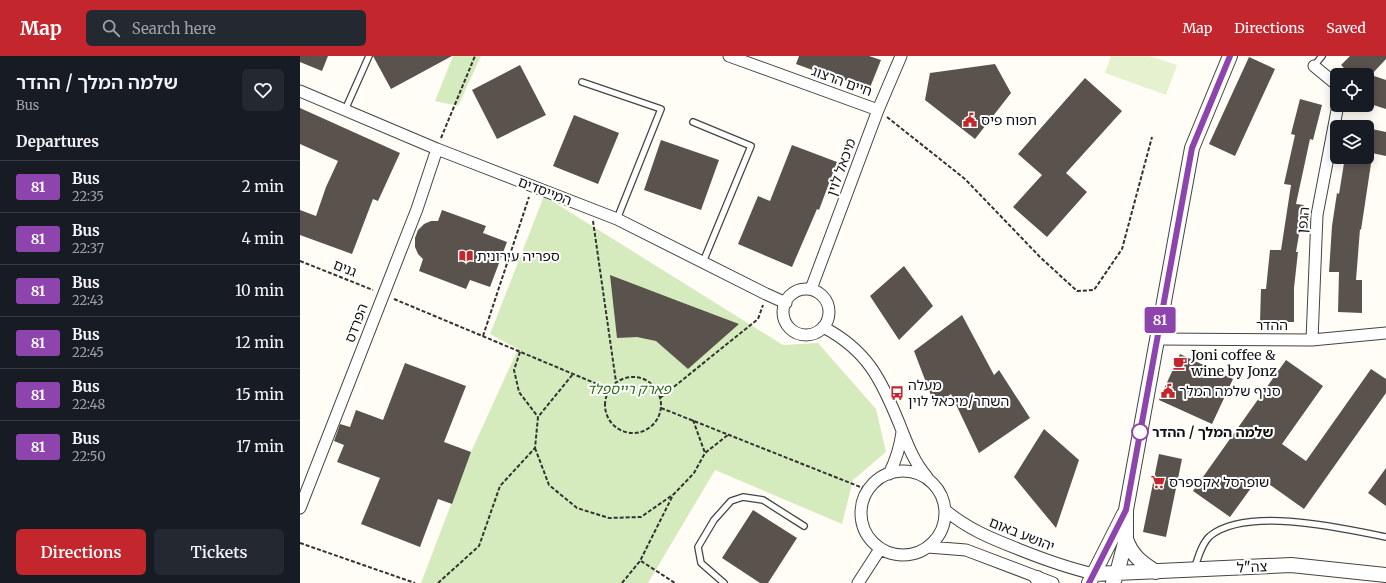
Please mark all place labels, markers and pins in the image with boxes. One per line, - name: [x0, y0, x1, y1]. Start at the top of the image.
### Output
- place label: תפוח פיס: [981, 111, 1037, 129]
- public building icon: תפוח פיס: [962, 112, 978, 128]
- place label: ספריה עירונית: [477, 247, 560, 265]
- library icon: ספריה עירונית: [458, 248, 474, 264]
- place label: Joni coffee & wine by Jonz: [1190, 346, 1277, 380]
- cafe icon: Joni coffee & wine by Jonz: [1172, 355, 1188, 371]
- place label: מעלה השחר/מיכאל לוין: [908, 376, 1009, 410]
- place label: סניף שלמה המלך: [1179, 382, 1281, 400]
- public building icon: סניף שלמה המלך: [1160, 383, 1176, 399]
- bus stop icon: מעלה השחר/מיכאל לוין: [889, 385, 905, 401]
- marker: שלמה המלך / ההדר: [1131, 423, 1149, 441]
- place label: שלמה המלך / ההדר: [1152, 423, 1273, 441]
- place label: שופרסל אקספרס: [1169, 473, 1269, 491]
- supermarket icon: שופרסל אקספרס: [1150, 474, 1166, 490]

